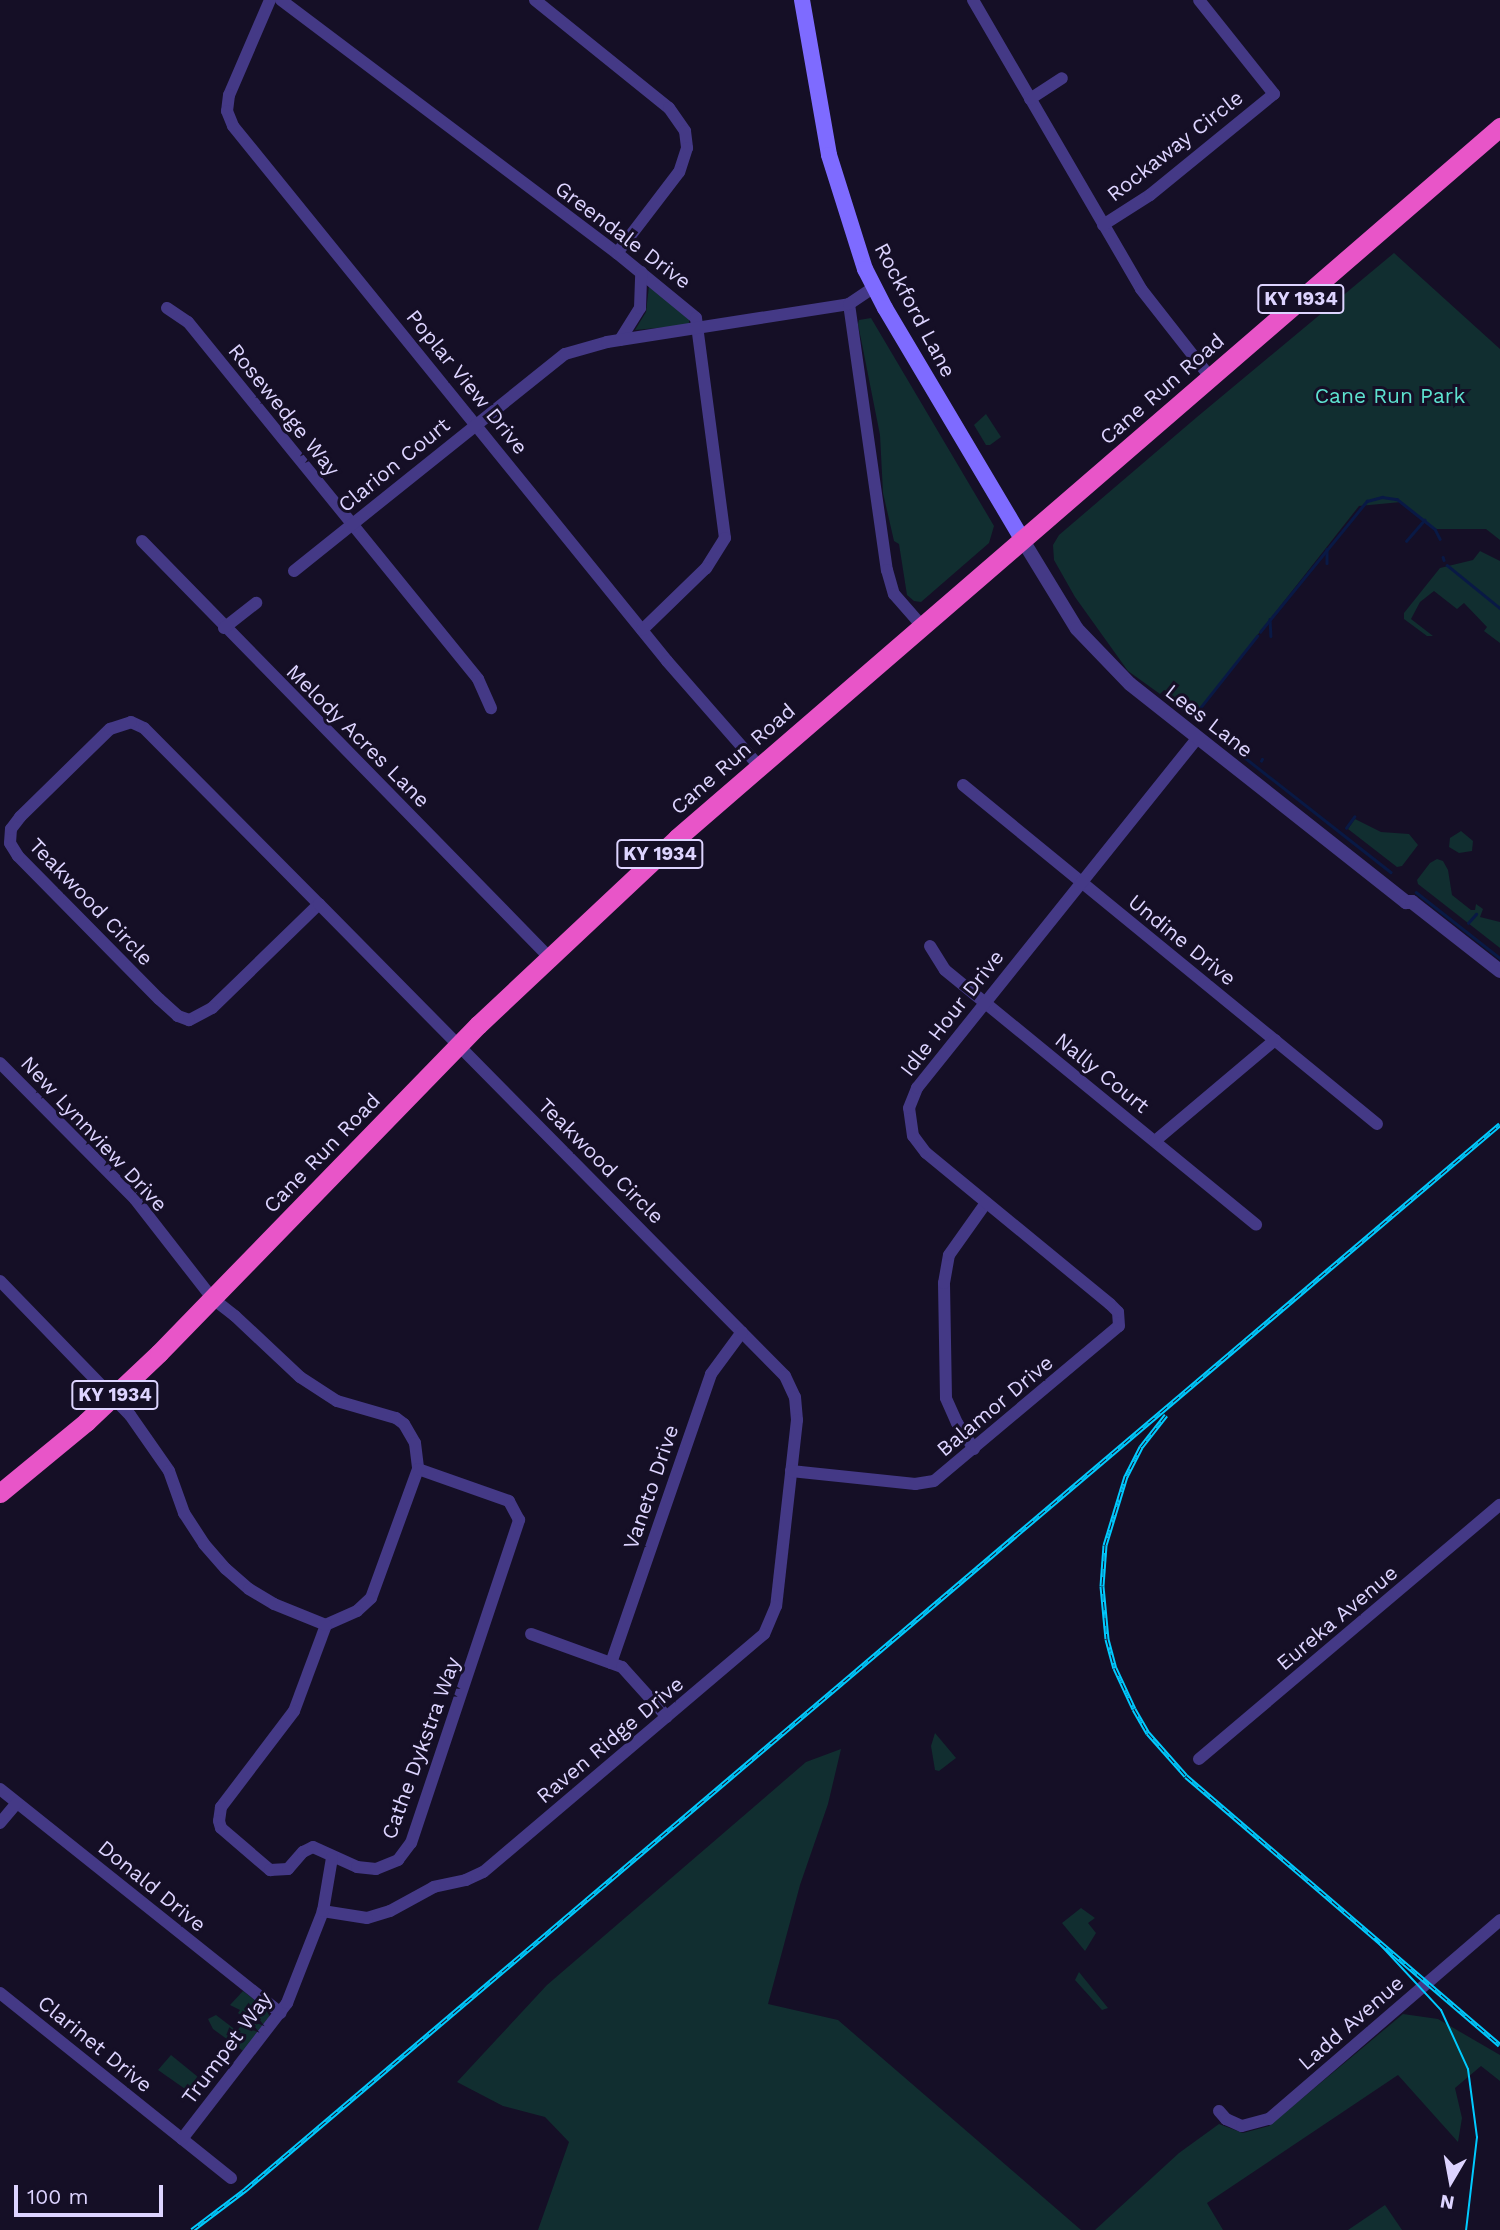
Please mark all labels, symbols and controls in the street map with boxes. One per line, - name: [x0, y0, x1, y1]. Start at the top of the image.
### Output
- street label: Rockaway Circle: [1102, 85, 1248, 207]
- street label: Greendale Drive: [550, 176, 696, 294]
- street label: Rockford Lane: [869, 239, 961, 381]
- road number: KY 1934: [1256, 284, 1346, 314]
- street label: Poplar View Drive: [400, 304, 534, 460]
- street label: Cane Run Road: [1095, 328, 1229, 450]
- street label: Rosewedge Way: [223, 339, 345, 481]
- park label: Cane Run Park: [1315, 383, 1465, 409]
- street label: Clarion Court: [333, 412, 455, 518]
- street label: Melody Acres Lane: [281, 659, 435, 813]
- street label: Lees Lane: [1160, 679, 1258, 763]
- street label: Cane Run Road: [666, 698, 800, 820]
- street label: Teakwood Circle: [24, 833, 158, 971]
- road number: KY 1934: [614, 838, 706, 870]
- street label: Undine Drive: [1123, 889, 1241, 991]
- street label: Idle Hour Drive: [895, 945, 1009, 1081]
- street label: Nally Court: [1050, 1027, 1154, 1119]
- street label: New Lynnview Drive: [15, 1051, 173, 1217]
- street label: Cane Run Road: [259, 1088, 385, 1218]
- street label: Teakwood Circle: [533, 1093, 669, 1229]
- street label: Balamor Drive: [932, 1350, 1058, 1462]
- road number: KY 1934: [69, 1380, 160, 1410]
- street label: Vaneto Drive: [618, 1422, 684, 1552]
- street label: Eureka Avenue: [1271, 1560, 1403, 1676]
- street label: Cathe Dykstra Way: [376, 1653, 466, 1843]
- street label: Raven Ridge Drive: [531, 1671, 689, 1809]
- street label: Donald Drive: [93, 1835, 211, 1937]
- street label: Ladd Avenue: [1293, 1970, 1409, 2076]
- street label: Trumpet Way: [176, 1986, 278, 2110]
- street label: Clarinet Drive: [33, 1990, 157, 2098]
- north arrow: [1416, 2146, 1486, 2216]
- scale bar: [18, 2170, 166, 2214]
- text: 100 m: [27, 2184, 89, 2209]
- text: N: [1438, 2190, 1456, 2215]

